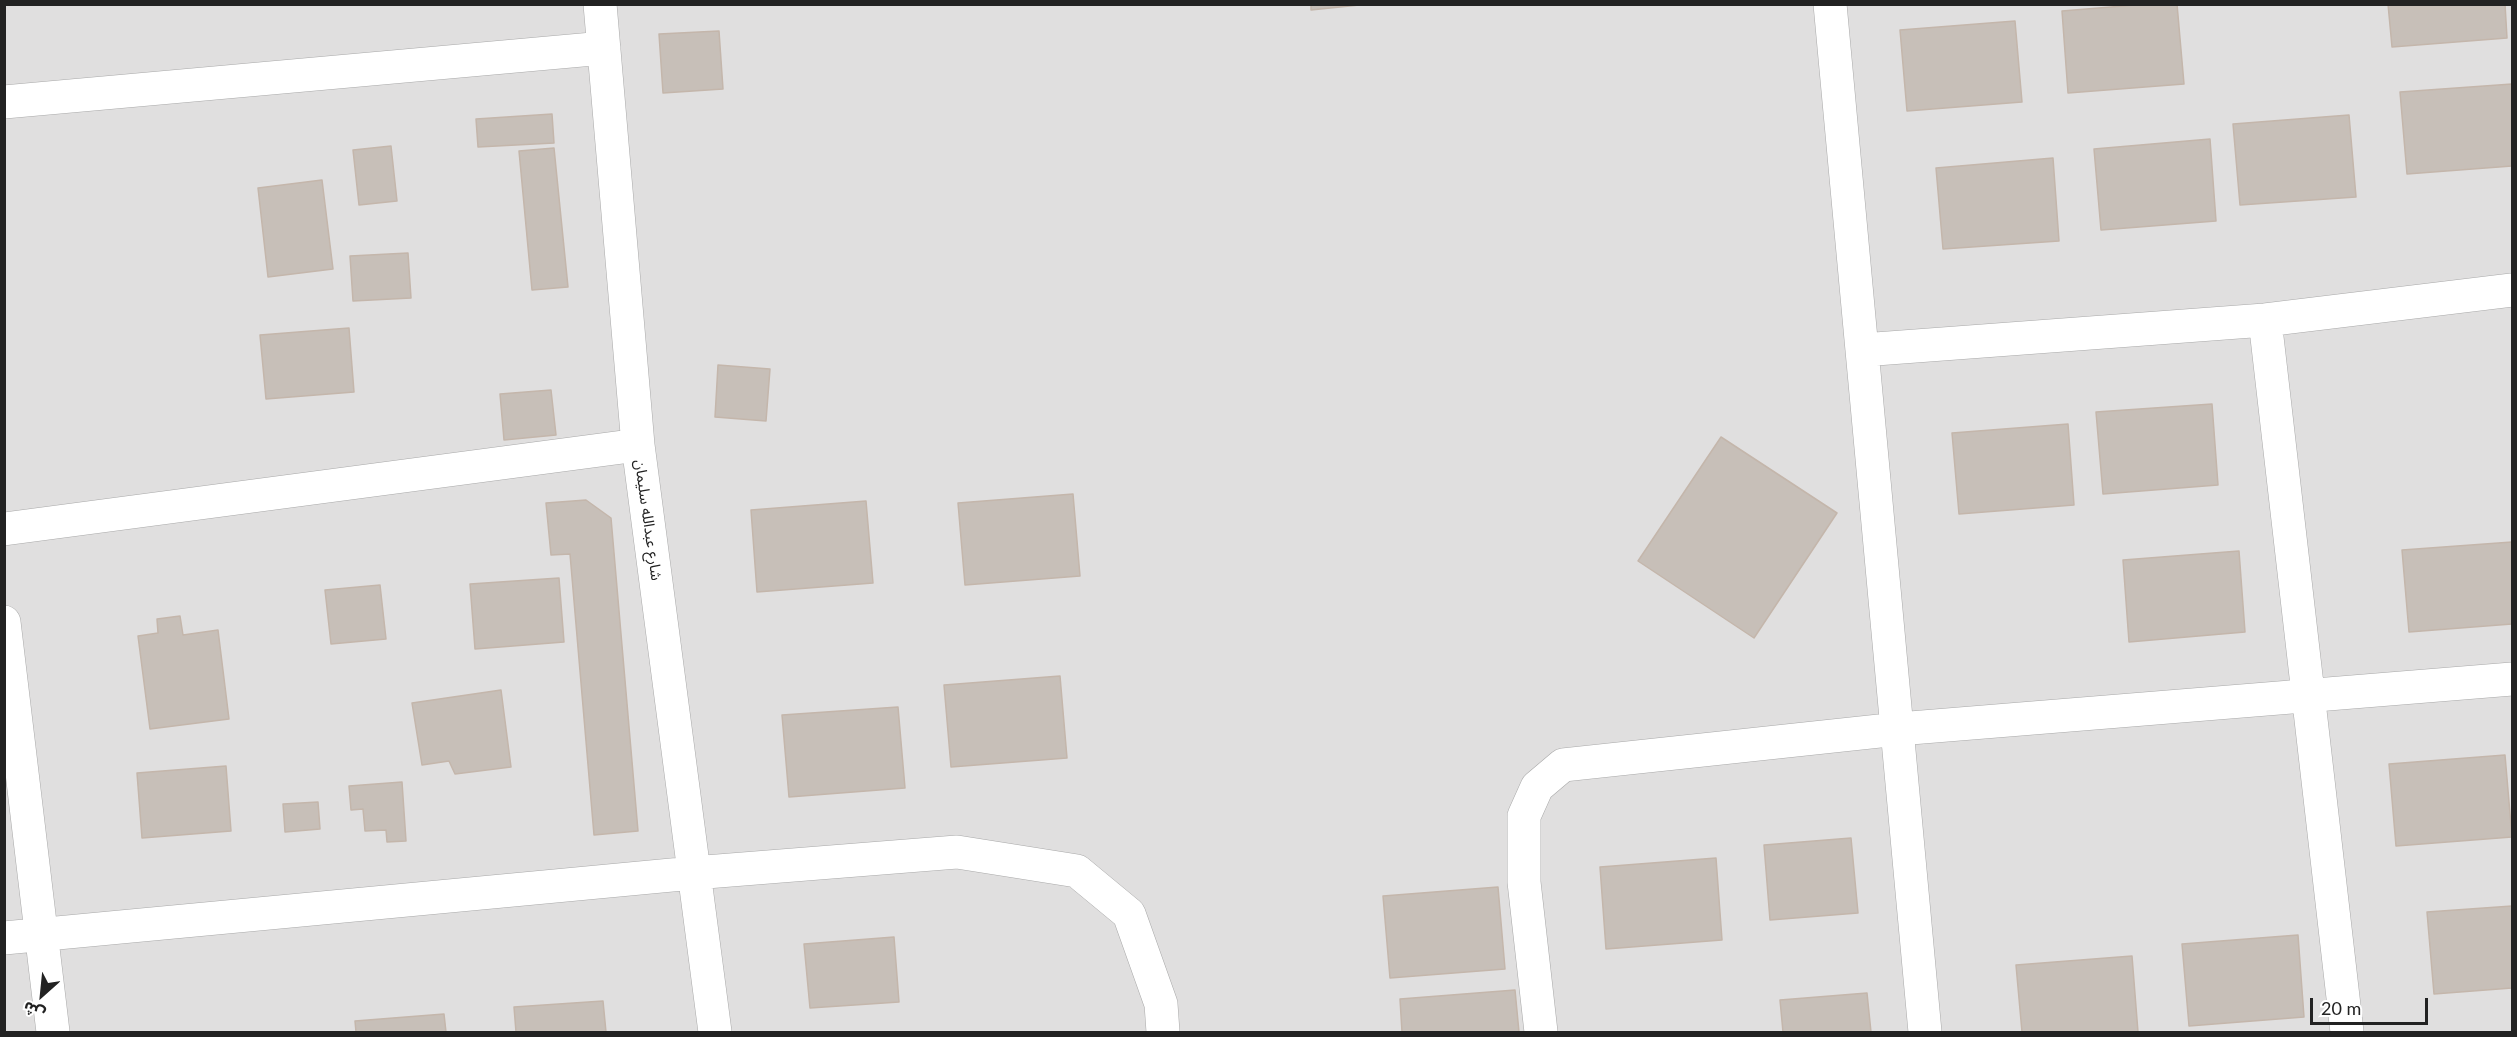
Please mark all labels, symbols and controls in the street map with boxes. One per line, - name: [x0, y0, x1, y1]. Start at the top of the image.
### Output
- street label: شارع عبدالله سليمان: [631, 458, 665, 582]
- north arrow: [12, 965, 72, 1025]
- scale bar: [2313, 986, 2432, 1024]
- text: 20 m: [2321, 997, 2361, 1019]
- text: ش: [20, 998, 48, 1025]

